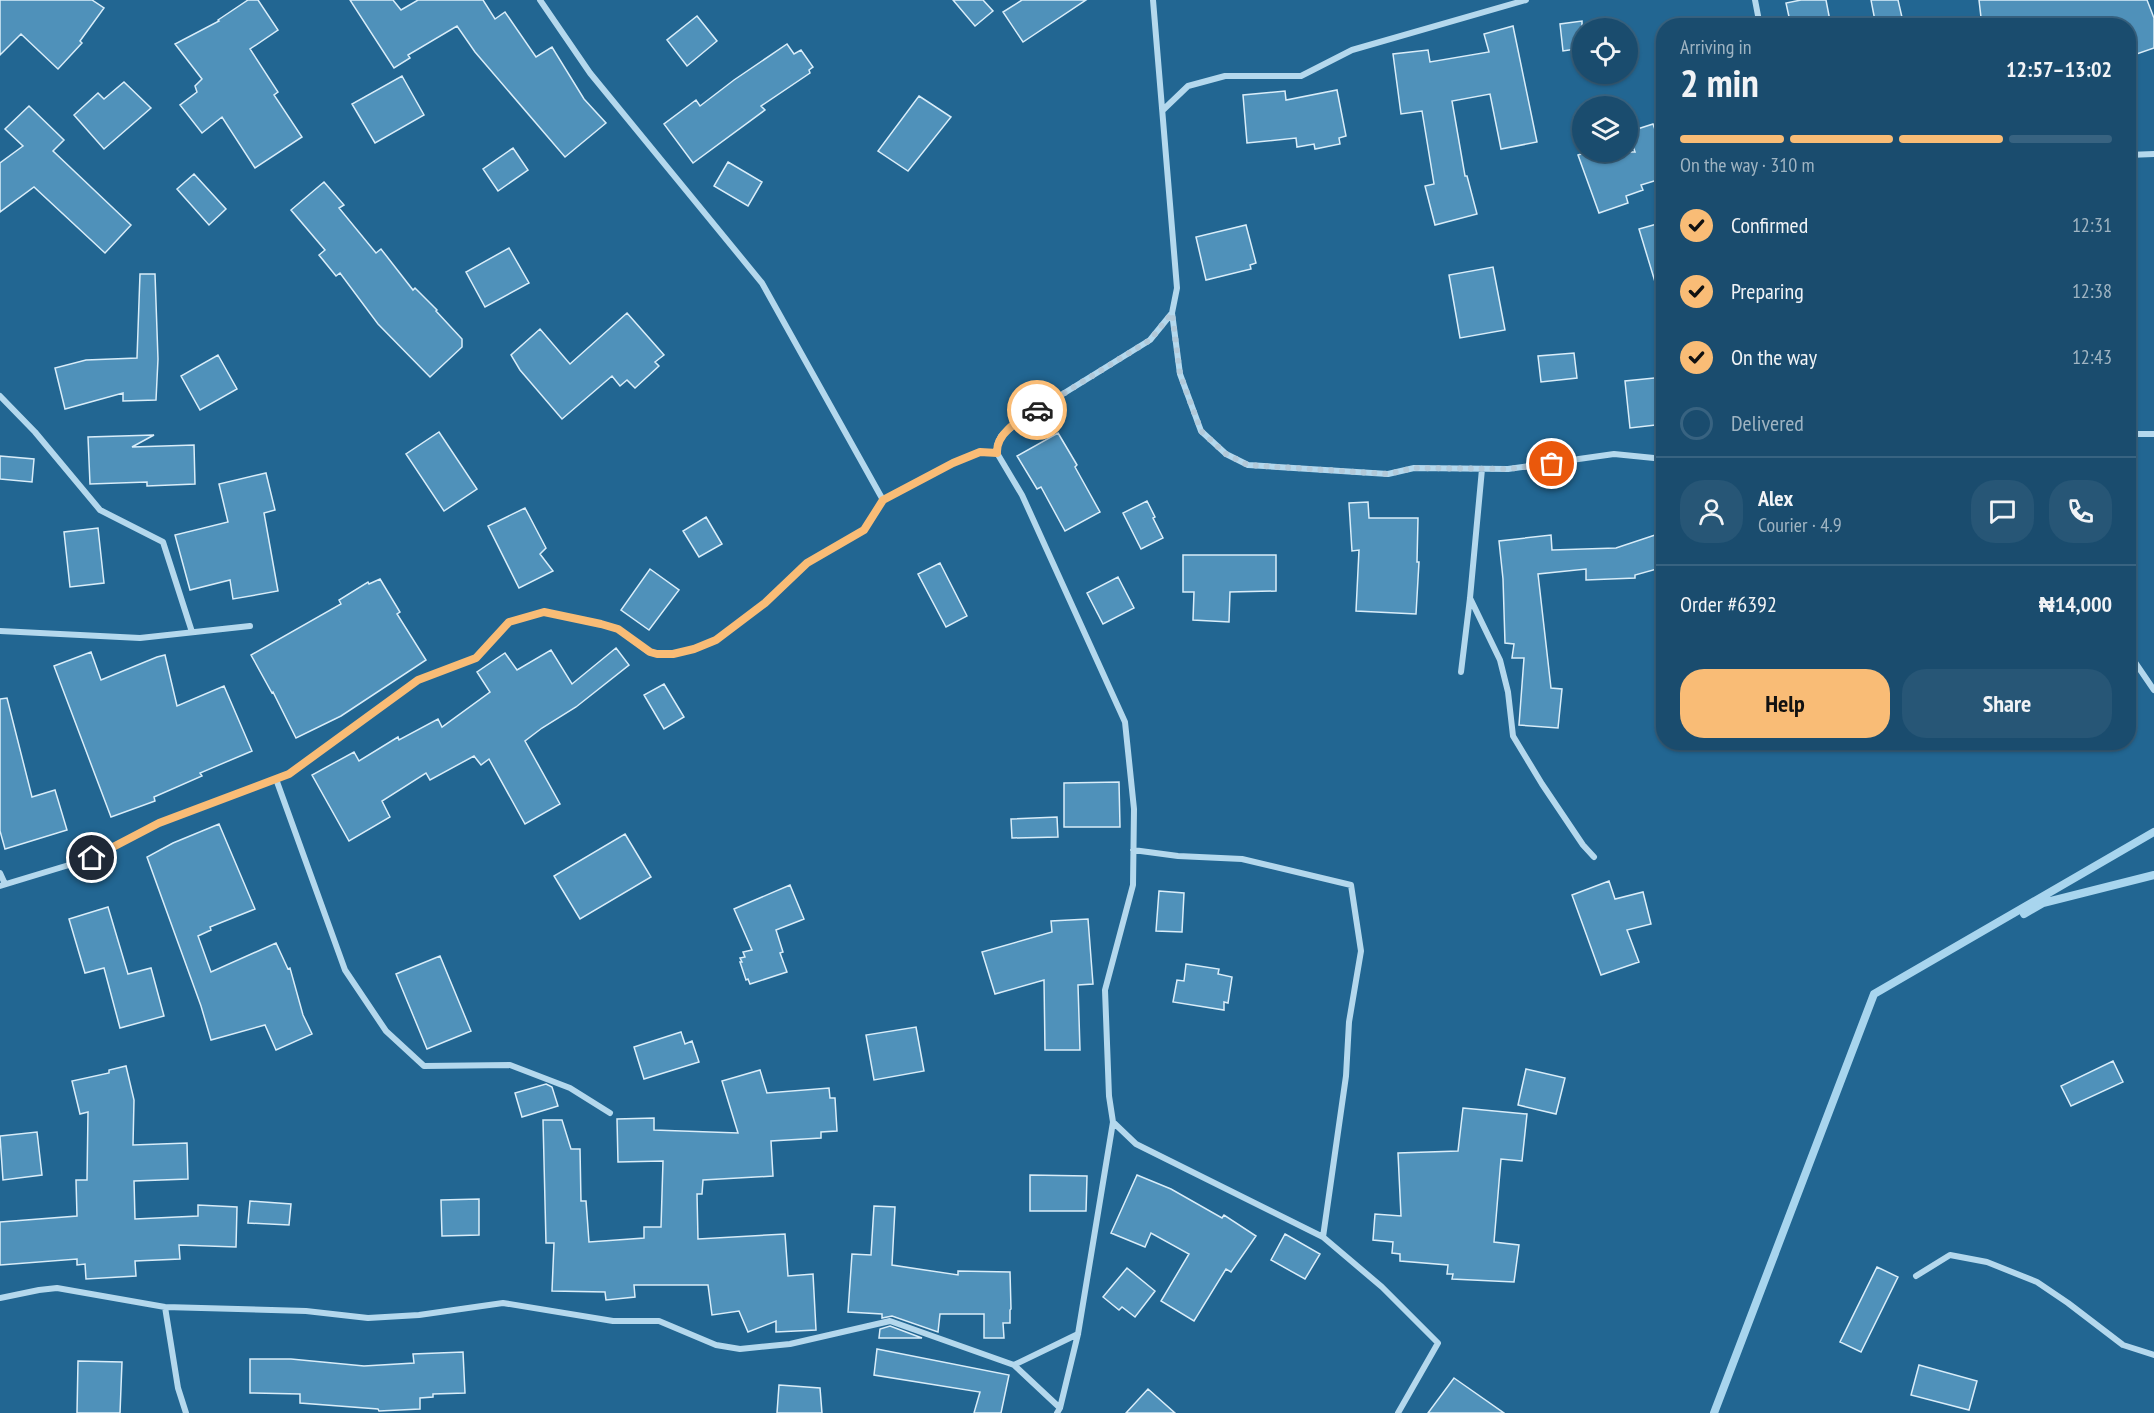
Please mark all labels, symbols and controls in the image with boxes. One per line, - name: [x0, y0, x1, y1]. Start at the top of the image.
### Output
- map controls: [1572, 18, 1638, 162]
- button: locate: [1572, 18, 1638, 84]
- text: Arriving in: [1680, 34, 1752, 60]
- text: 12:57–13:02: [2006, 55, 2112, 83]
- text: 2 min: [1680, 57, 1759, 108]
- button: layers: [1572, 96, 1638, 162]
- text: On the way · 310 m: [1680, 152, 1815, 178]
- icon: check: [1680, 209, 1713, 242]
- text: Confirmed: [1731, 211, 1808, 239]
- text: 12:31: [2072, 212, 2112, 238]
- icon: check: [1680, 275, 1713, 308]
- text: Preparing: [1731, 277, 1804, 305]
- text: 12:38: [2072, 278, 2112, 304]
- icon: check: [1680, 341, 1713, 374]
- text: On the way: [1731, 343, 1817, 371]
- text: 12:43: [2072, 344, 2112, 370]
- courier: [1007, 380, 1067, 440]
- icon: car: [1021, 394, 1054, 427]
- text: Delivered: [1731, 409, 1804, 437]
- pin: [1526, 438, 1577, 489]
- icon: bag: [1535, 447, 1568, 480]
- button: person: [1680, 480, 1743, 543]
- button: chat: [1971, 480, 2034, 543]
- button: phone: [2049, 480, 2112, 543]
- text: Alex: [1758, 484, 1793, 512]
- text: Courier · 4.9: [1758, 512, 1842, 538]
- text: Order #6392: [1680, 590, 1777, 618]
- text: ₦14,000: [2039, 590, 2112, 618]
- button: Help: [1680, 669, 1890, 738]
- button: Share: [1902, 669, 2112, 738]
- pin: [66, 832, 117, 883]
- icon: home: [75, 841, 108, 874]

